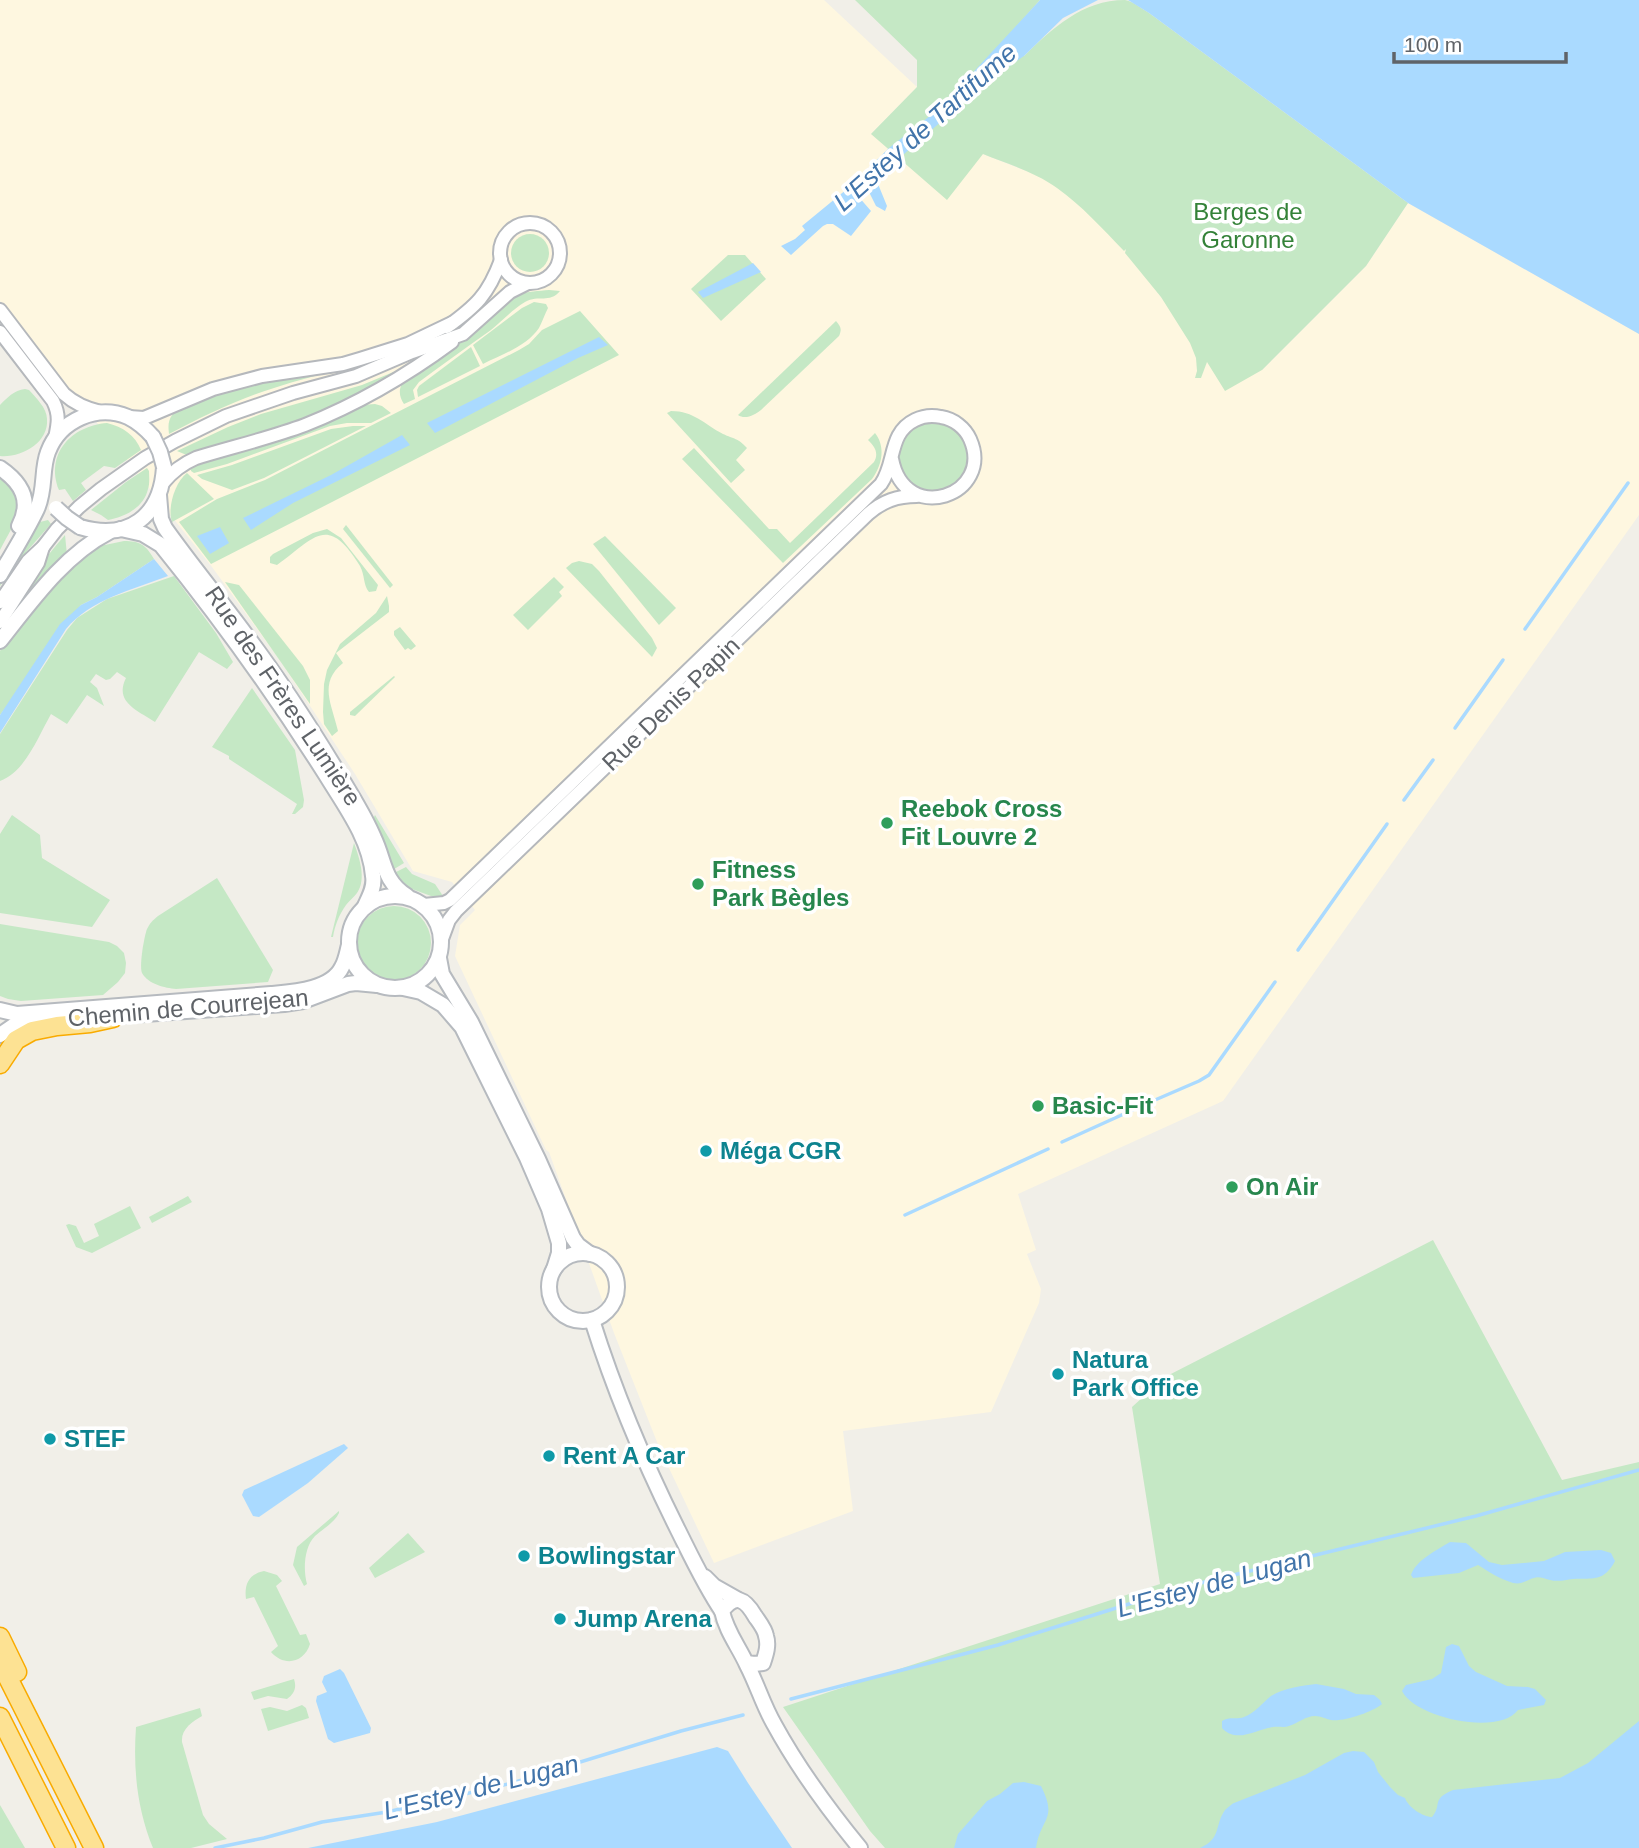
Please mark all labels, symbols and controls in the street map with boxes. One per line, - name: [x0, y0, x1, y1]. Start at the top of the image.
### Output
- scale bar: [1394, 21, 1566, 65]
- text: 100 m: [1404, 33, 1462, 56]
- water label: L'Estey de Tartifume: [828, 37, 1022, 217]
- park label: Berges de Garonne: [1193, 198, 1303, 253]
- street label: Rue des Frères Lumière: [200, 581, 367, 811]
- street label: Rue Denis Papin: [596, 631, 745, 776]
- place label: Reebok Cross Fit Louvre 2: [901, 795, 1062, 850]
- marker: Reebok Cross Fit Louvre 2: [879, 815, 895, 831]
- place label: Fitness Park Bègles: [712, 856, 849, 911]
- marker: Fitness Park Bègles: [690, 876, 706, 892]
- street label: Chemin de Courrejean: [67, 984, 309, 1031]
- place label: Basic-Fit: [1052, 1092, 1153, 1119]
- marker: Basic-Fit: [1030, 1098, 1046, 1114]
- place label: Méga CGR: [720, 1137, 841, 1164]
- marker: Méga CGR: [698, 1143, 714, 1159]
- place label: On Air: [1246, 1173, 1318, 1200]
- marker: On Air: [1224, 1179, 1240, 1195]
- place label: Natura Park Office: [1072, 1346, 1199, 1401]
- marker: Natura Park Office: [1050, 1366, 1066, 1382]
- place label: STEF: [64, 1425, 125, 1452]
- marker: STEF: [42, 1431, 58, 1447]
- place label: Rent A Car: [563, 1442, 685, 1469]
- marker: Rent A Car: [541, 1448, 557, 1464]
- place label: Bowlingstar: [538, 1542, 675, 1569]
- water label: L'Estey de Lugan: [1113, 1543, 1315, 1623]
- marker: Bowlingstar: [516, 1548, 532, 1564]
- place label: Jump Arena: [574, 1605, 712, 1632]
- marker: Jump Arena: [552, 1611, 568, 1627]
- water label: L'Estey de Lugan: [380, 1748, 582, 1826]

